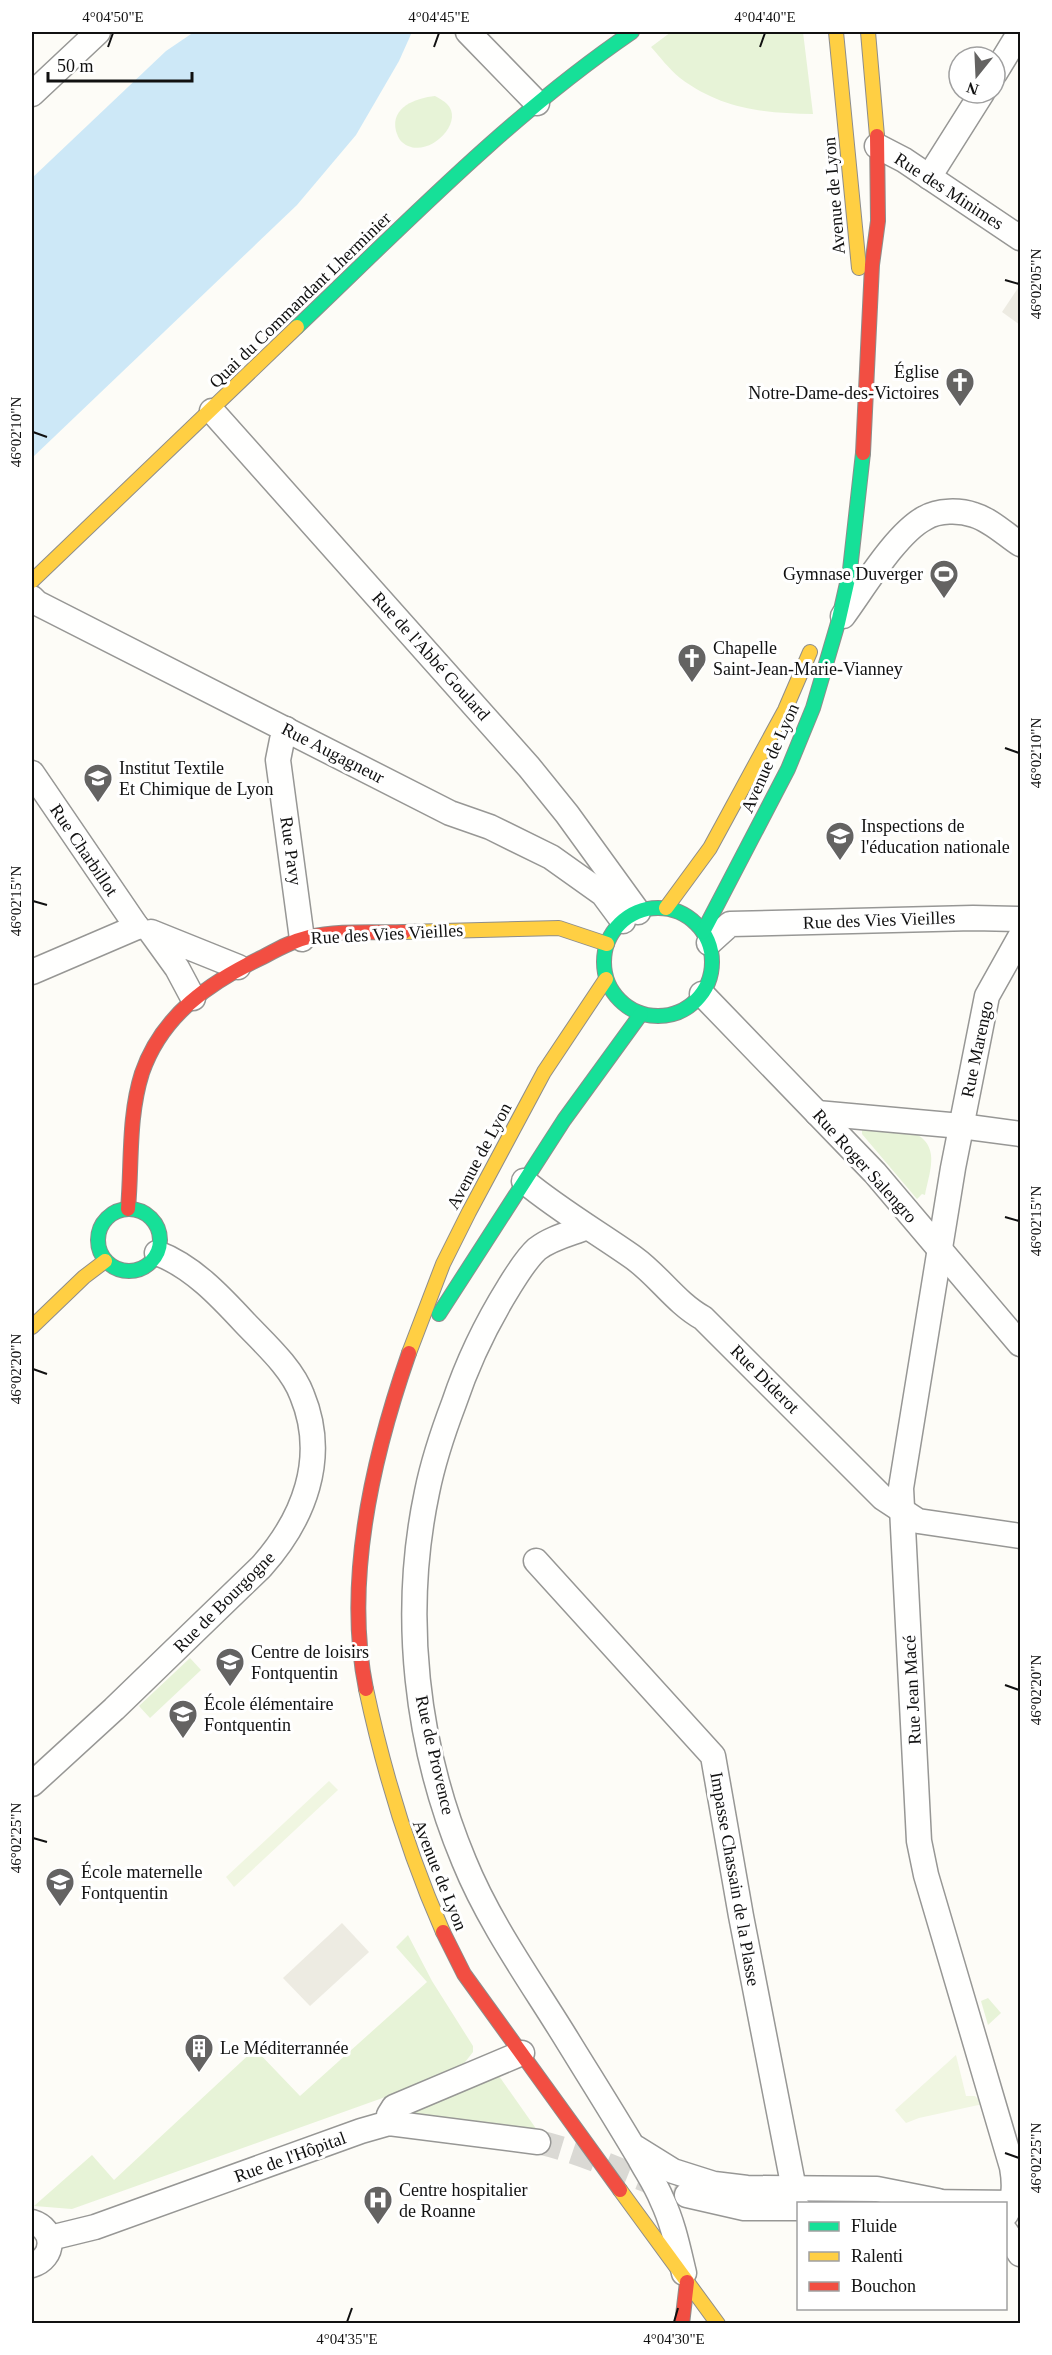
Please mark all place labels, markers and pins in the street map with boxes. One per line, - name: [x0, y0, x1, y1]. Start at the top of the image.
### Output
- place label: Église Notre-Dame-des-Victoires: [748, 361, 939, 403]
- church icon: Église Notre-Dame-des-Victoires: [944, 366, 976, 408]
- sports icon: Gymnase Duverger: [928, 558, 960, 600]
- place label: Gymnase Duverger: [783, 564, 923, 584]
- place label: Chapelle Saint-Jean-Marie-Vianney: [713, 638, 903, 679]
- church icon: Chapelle Saint-Jean-Marie-Vianney: [676, 642, 708, 684]
- place label: Institut Textile Et Chimique de Lyon: [119, 758, 274, 799]
- school or university icon: Institut Textile Et Chimique de Lyon: [82, 762, 114, 804]
- place label: Inspections de l'éducation nationale: [861, 816, 1010, 857]
- school or university icon: Inspections de l'éducation nationale: [824, 820, 856, 862]
- place label: Centre de loisirs Fontquentin: [251, 1642, 369, 1683]
- school or university icon: Centre de loisirs Fontquentin: [214, 1646, 246, 1688]
- place label: École élémentaire Fontquentin: [204, 1693, 333, 1735]
- school or university icon: École élémentaire Fontquentin: [167, 1698, 199, 1740]
- place label: École maternelle Fontquentin: [81, 1861, 202, 1903]
- school or university icon: École maternelle Fontquentin: [44, 1866, 76, 1908]
- building icon: Le Méditerrannée: [183, 2032, 215, 2074]
- place label: Le Méditerrannée: [220, 2038, 348, 2058]
- place label: Centre hospitalier de Roanne: [399, 2180, 527, 2221]
- hospital icon: Centre hospitalier de Roanne: [362, 2184, 394, 2226]

